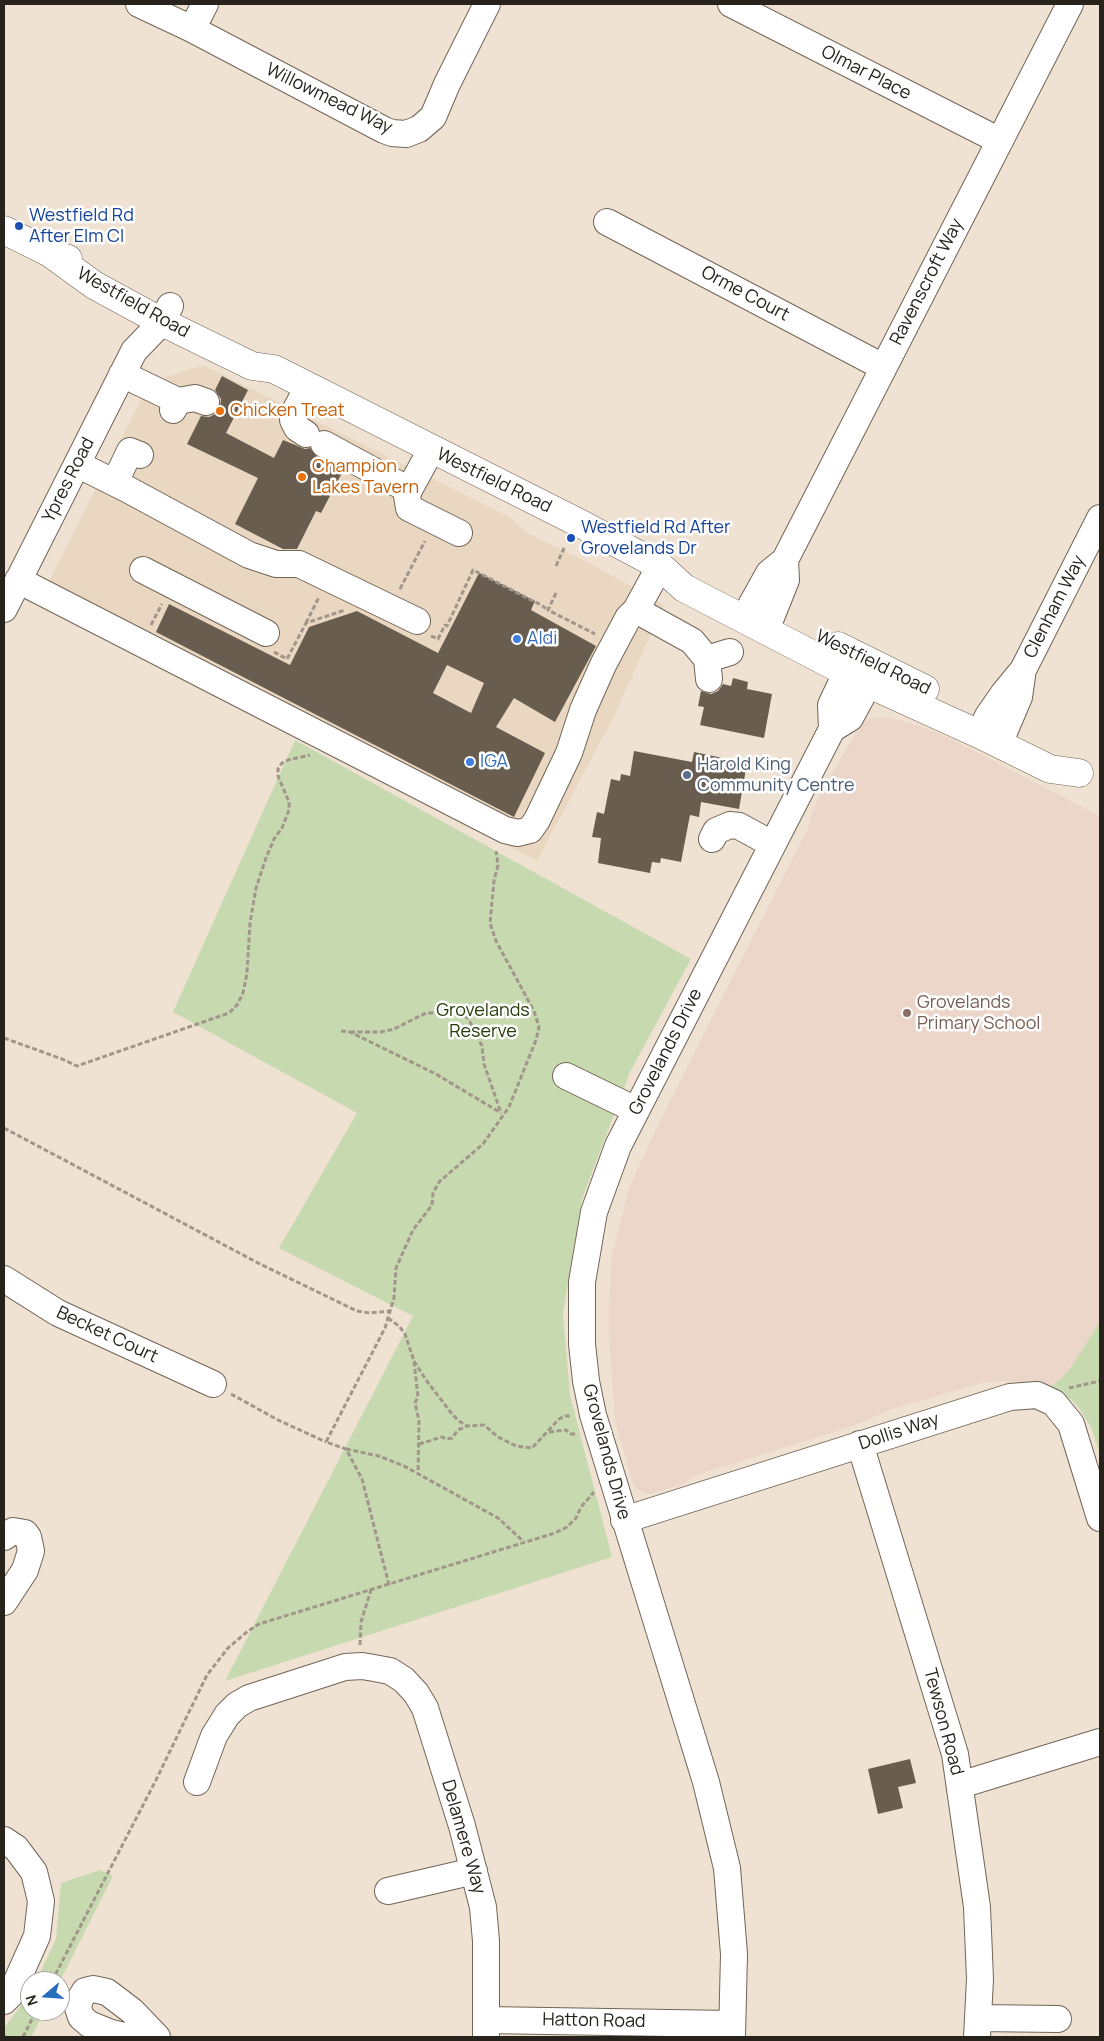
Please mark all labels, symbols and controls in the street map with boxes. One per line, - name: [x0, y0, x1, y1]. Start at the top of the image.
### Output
- street label: Olmar Place: [817, 41, 915, 105]
- street label: Willowmead Way: [262, 59, 396, 139]
- place label: Westfield Rd After Elm Cl: [29, 205, 134, 248]
- street label: Ravenscroft Way: [886, 215, 968, 349]
- marker: Westfield Rd After Elm Cl: [13, 220, 25, 232]
- street label: Orme Court: [697, 262, 793, 326]
- street label: Westfield Road: [73, 263, 193, 343]
- place label: Chicken Treat: [230, 400, 345, 422]
- marker: Chicken Treat: [214, 405, 226, 417]
- street label: Ypres Road: [38, 434, 100, 526]
- street label: Westfield Road: [433, 444, 555, 518]
- place label: Champion Lakes Tavern: [312, 456, 419, 498]
- marker: Champion Lakes Tavern: [296, 471, 308, 483]
- place label: Westfield Rd After Grovelands Dr: [581, 517, 731, 560]
- marker: Westfield Rd After Grovelands Dr: [565, 532, 577, 544]
- street label: Clenham Way: [1020, 552, 1090, 662]
- street label: Westfield Road: [812, 626, 934, 700]
- place label: Aldi: [527, 628, 557, 650]
- marker: Aldi: [511, 633, 523, 645]
- place label: IGA: [480, 751, 508, 773]
- place label: Harold King Community Centre: [697, 754, 855, 796]
- marker: IGA: [464, 756, 476, 768]
- marker: Harold King Community Centre: [681, 769, 693, 781]
- street label: Grovelands Drive: [625, 985, 707, 1119]
- place label: Grovelands Primary School: [917, 992, 1041, 1034]
- park label: Grovelands Reserve: [436, 1000, 530, 1042]
- marker: Grovelands Primary School: [901, 1007, 913, 1019]
- street label: Becket Court: [53, 1302, 161, 1368]
- street label: Grovelands Drive: [578, 1382, 634, 1522]
- street label: Dollis Way: [856, 1409, 942, 1455]
- street label: Tewson Road: [918, 1666, 968, 1778]
- street label: Delamere Way: [436, 1777, 490, 1897]
- north arrow: [20, 1971, 70, 2021]
- text: N: [21, 1993, 42, 2008]
- street label: Hatton Road: [542, 2009, 646, 2033]

